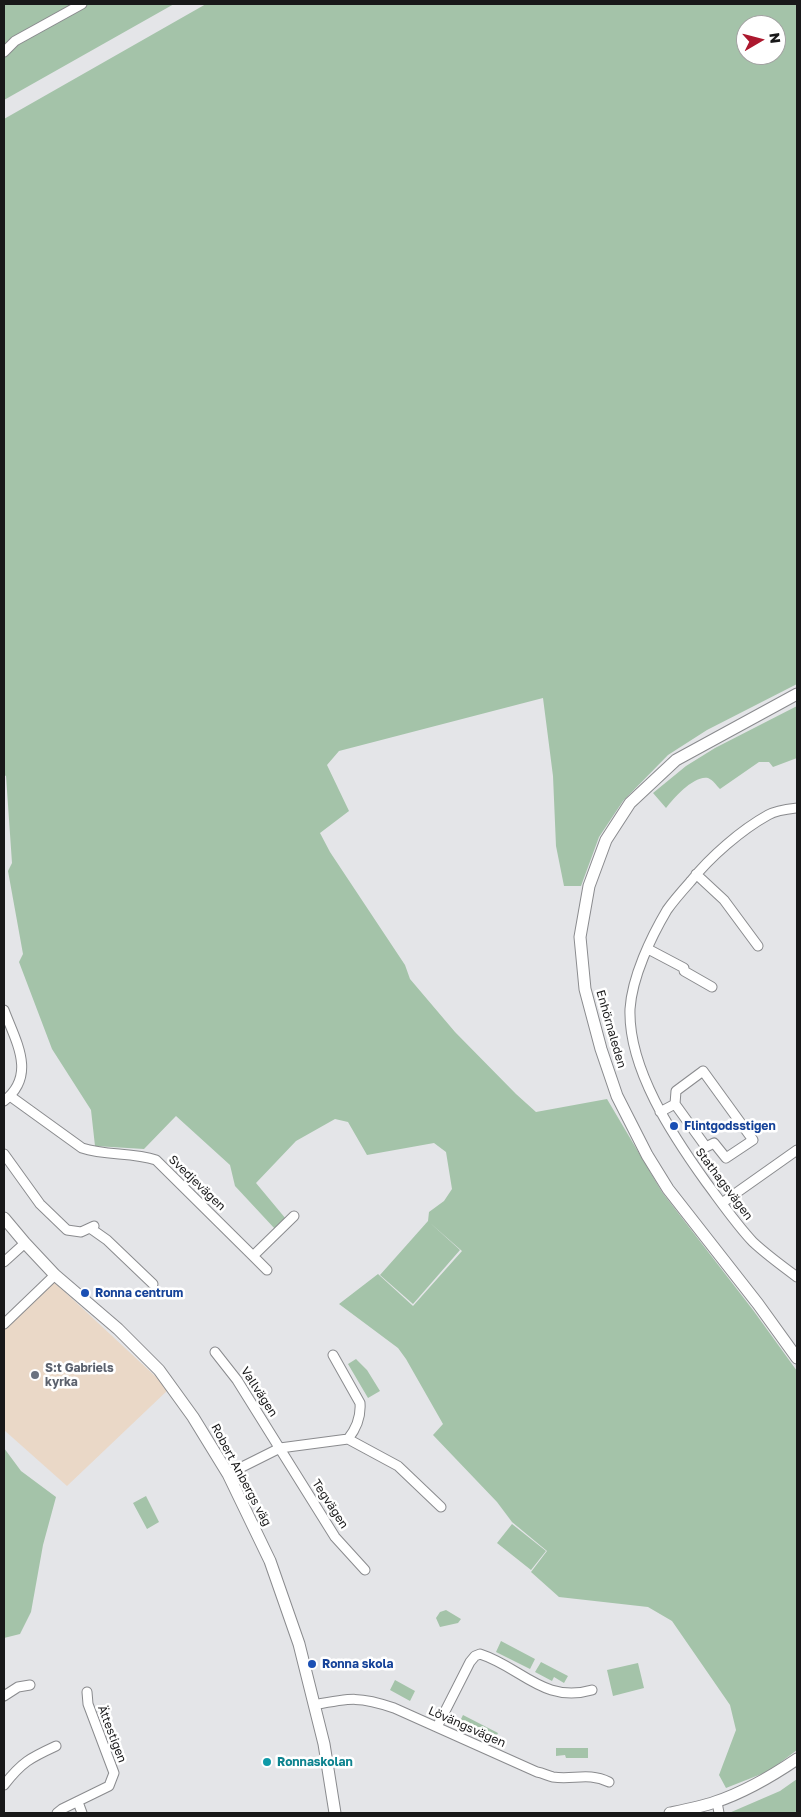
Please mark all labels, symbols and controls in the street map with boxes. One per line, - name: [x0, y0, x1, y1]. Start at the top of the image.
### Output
- north arrow: [736, 15, 786, 65]
- text: N: [766, 32, 785, 44]
- street label: Enhörnaleden: [593, 988, 629, 1070]
- place label: Flintgodsstigen: [684, 1119, 776, 1133]
- marker: Flintgodsstigen: [668, 1120, 680, 1132]
- street label: Stathagsvägen: [692, 1145, 756, 1223]
- street label: Svedjevägen: [166, 1152, 228, 1214]
- place label: Ronna centrum: [95, 1286, 183, 1300]
- marker: Ronna centrum: [79, 1287, 91, 1299]
- place label: S:t Gabriels kyrka: [45, 1361, 114, 1389]
- street label: Vallvägen: [238, 1364, 280, 1420]
- marker: S:t Gabriels kyrka: [29, 1369, 41, 1381]
- street label: Robert Anbergs väg: [208, 1421, 274, 1529]
- street label: Tegvägen: [309, 1477, 351, 1531]
- place label: Ronna skola: [322, 1657, 393, 1671]
- marker: Ronna skola: [306, 1658, 318, 1670]
- street label: Ättestigen: [95, 1703, 129, 1765]
- street label: Lövängsvägen: [426, 1704, 508, 1750]
- place label: Ronnaskolan: [277, 1755, 353, 1769]
- marker: Ronnaskolan: [261, 1756, 273, 1768]

